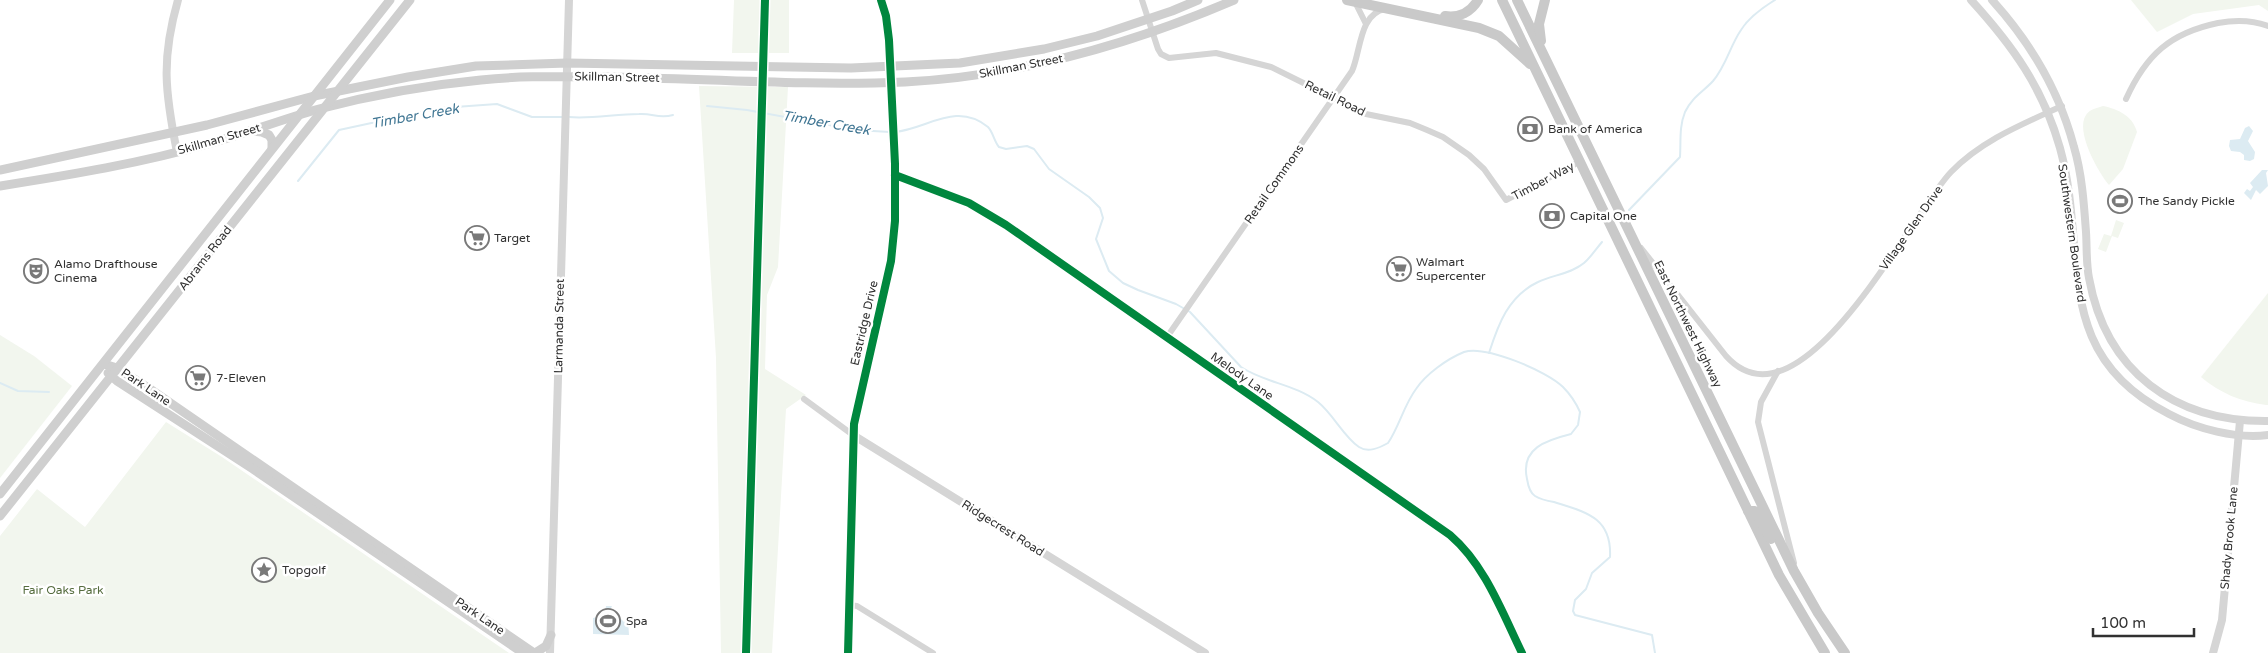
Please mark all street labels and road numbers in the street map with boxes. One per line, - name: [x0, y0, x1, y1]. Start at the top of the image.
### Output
- street label: Skillman Street: [978, 51, 1065, 81]
- street label: Skillman Street: [574, 69, 660, 85]
- street label: Retail Road: [1302, 77, 1368, 119]
- street label: Skillman Street: [176, 120, 262, 157]
- street label: Retail Commons: [1241, 141, 1307, 226]
- street label: Timber Way: [1510, 159, 1577, 203]
- street label: Southwestern Boulevard: [2055, 163, 2089, 303]
- street label: Village Glen Drive: [1877, 183, 1946, 273]
- street label: Abrams Road: [176, 223, 234, 293]
- street label: East Northwest Highway: [1651, 258, 1725, 390]
- street label: Larmanda Street: [551, 278, 567, 374]
- street label: Eastridge Drive: [847, 279, 881, 367]
- street label: Melody Lane: [1208, 349, 1276, 403]
- street label: Park Lane: [119, 365, 174, 409]
- street label: Shady Brook Lane: [2218, 486, 2240, 590]
- street label: Ridgecrest Road: [959, 497, 1047, 559]
- street label: Park Lane: [453, 594, 508, 638]

